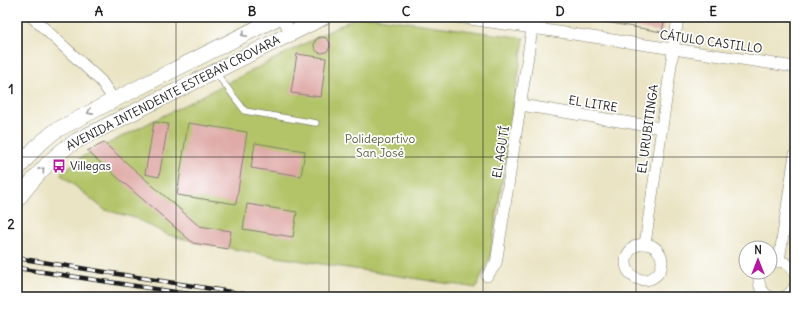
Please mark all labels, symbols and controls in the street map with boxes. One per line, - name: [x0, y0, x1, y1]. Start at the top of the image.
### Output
- text: A: [95, 3, 104, 20]
- text: B: [248, 3, 257, 20]
- text: C: [402, 3, 411, 20]
- text: D: [555, 3, 565, 20]
- text: E: [709, 3, 717, 20]
- street label: CÁTULO CASTILLO: [659, 27, 763, 56]
- one-way arrow: [241, 30, 248, 37]
- street label: AVENIDA INTENDENTE ESTEBAN CROVARA: [63, 32, 283, 153]
- text: 1: [8, 81, 14, 98]
- street label: EL URUBITINGA: [634, 83, 661, 174]
- street label: EL LITRE: [568, 92, 619, 115]
- one-way arrow: [87, 108, 95, 115]
- street label: EL AGUTÍ: [489, 125, 512, 179]
- park label: Polideportivo San José: [345, 131, 415, 160]
- bus stop icon: Villegas: [51, 158, 67, 174]
- place label: Villegas: [70, 158, 111, 173]
- one-way arrow: [37, 167, 44, 175]
- text: 2: [7, 216, 15, 233]
- north arrow: [738, 240, 778, 280]
- text: N: [754, 243, 762, 257]

